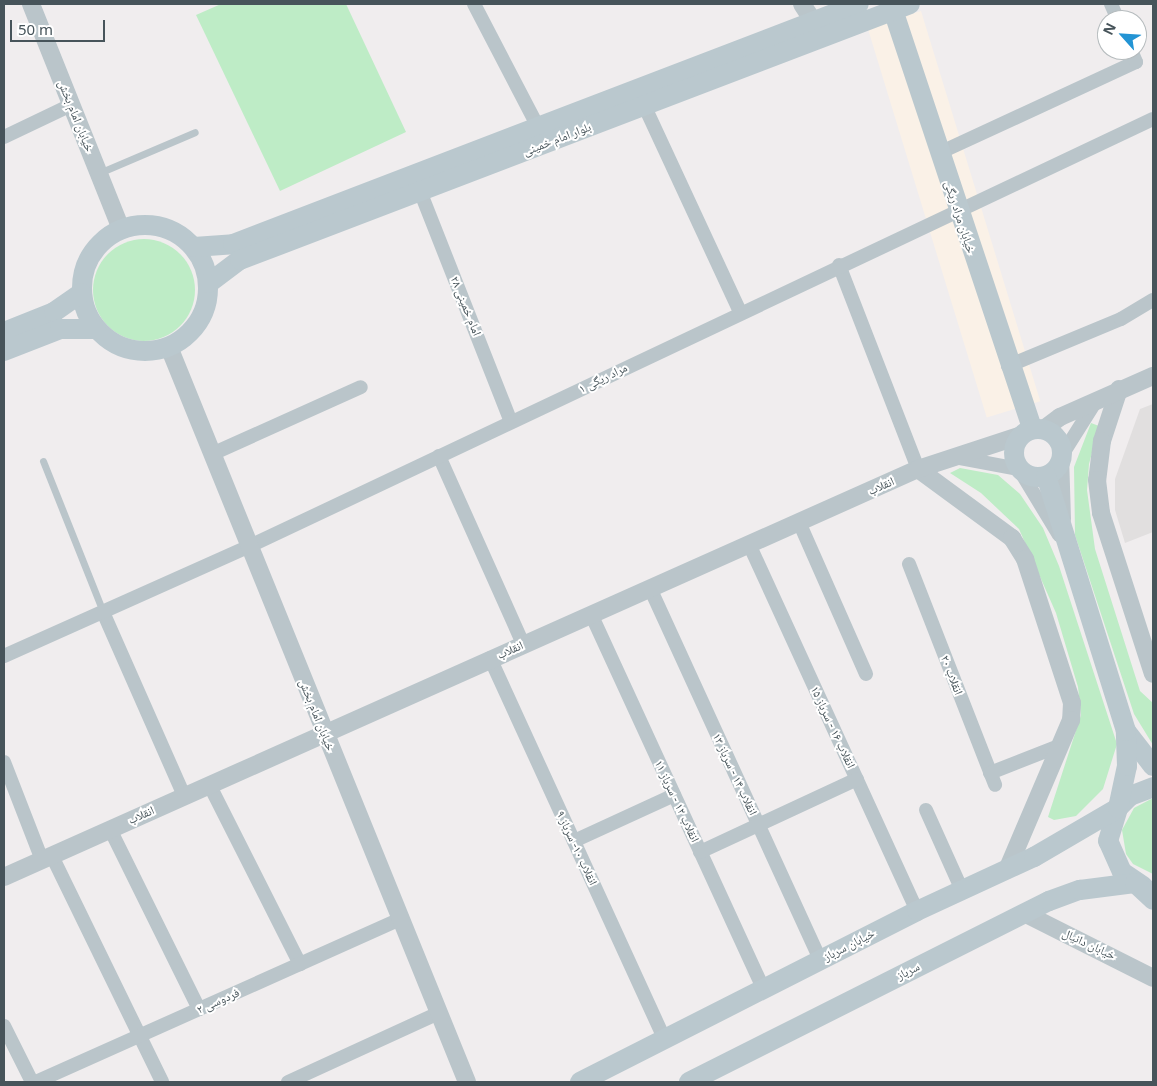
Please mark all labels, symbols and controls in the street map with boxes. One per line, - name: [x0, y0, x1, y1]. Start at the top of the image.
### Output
- scale bar: [12, 10, 108, 42]
- north arrow: [1097, 10, 1147, 60]
- text: 50 m: [18, 19, 53, 39]
- text: N: [1098, 19, 1120, 38]
- street label: خیابان امام بخش: [55, 78, 97, 154]
- street label: بلوار امام خمینی: [521, 119, 593, 159]
- street label: خیابان مراد ریگی: [942, 179, 978, 255]
- street label: امام خمینی ۲۸: [448, 274, 484, 338]
- street label: مراد ریگی ۱: [576, 360, 630, 396]
- street label: انقلاب: [866, 474, 896, 498]
- street label: انقلاب: [495, 638, 525, 662]
- street label: انقلاب ۲۰: [938, 653, 966, 697]
- street label: خیابان امام بخش: [296, 677, 338, 753]
- street label: انقلاب ۱۶ - سرباز ۱۵: [808, 684, 858, 770]
- street label: انقلاب ۱۴ - سرباز ۱۳: [710, 731, 760, 817]
- street label: انقلاب ۱۲ - سرباز ۱۱: [652, 758, 702, 844]
- street label: انقلاب: [126, 803, 156, 827]
- street label: انقلاب ۱۰- سرباز ۹: [553, 808, 601, 888]
- street label: خیابان دانیال: [1060, 925, 1118, 963]
- street label: خیابان سرباز: [821, 926, 877, 964]
- street label: سرباز: [894, 959, 922, 983]
- street label: فردوسی ۲: [194, 985, 242, 1017]

